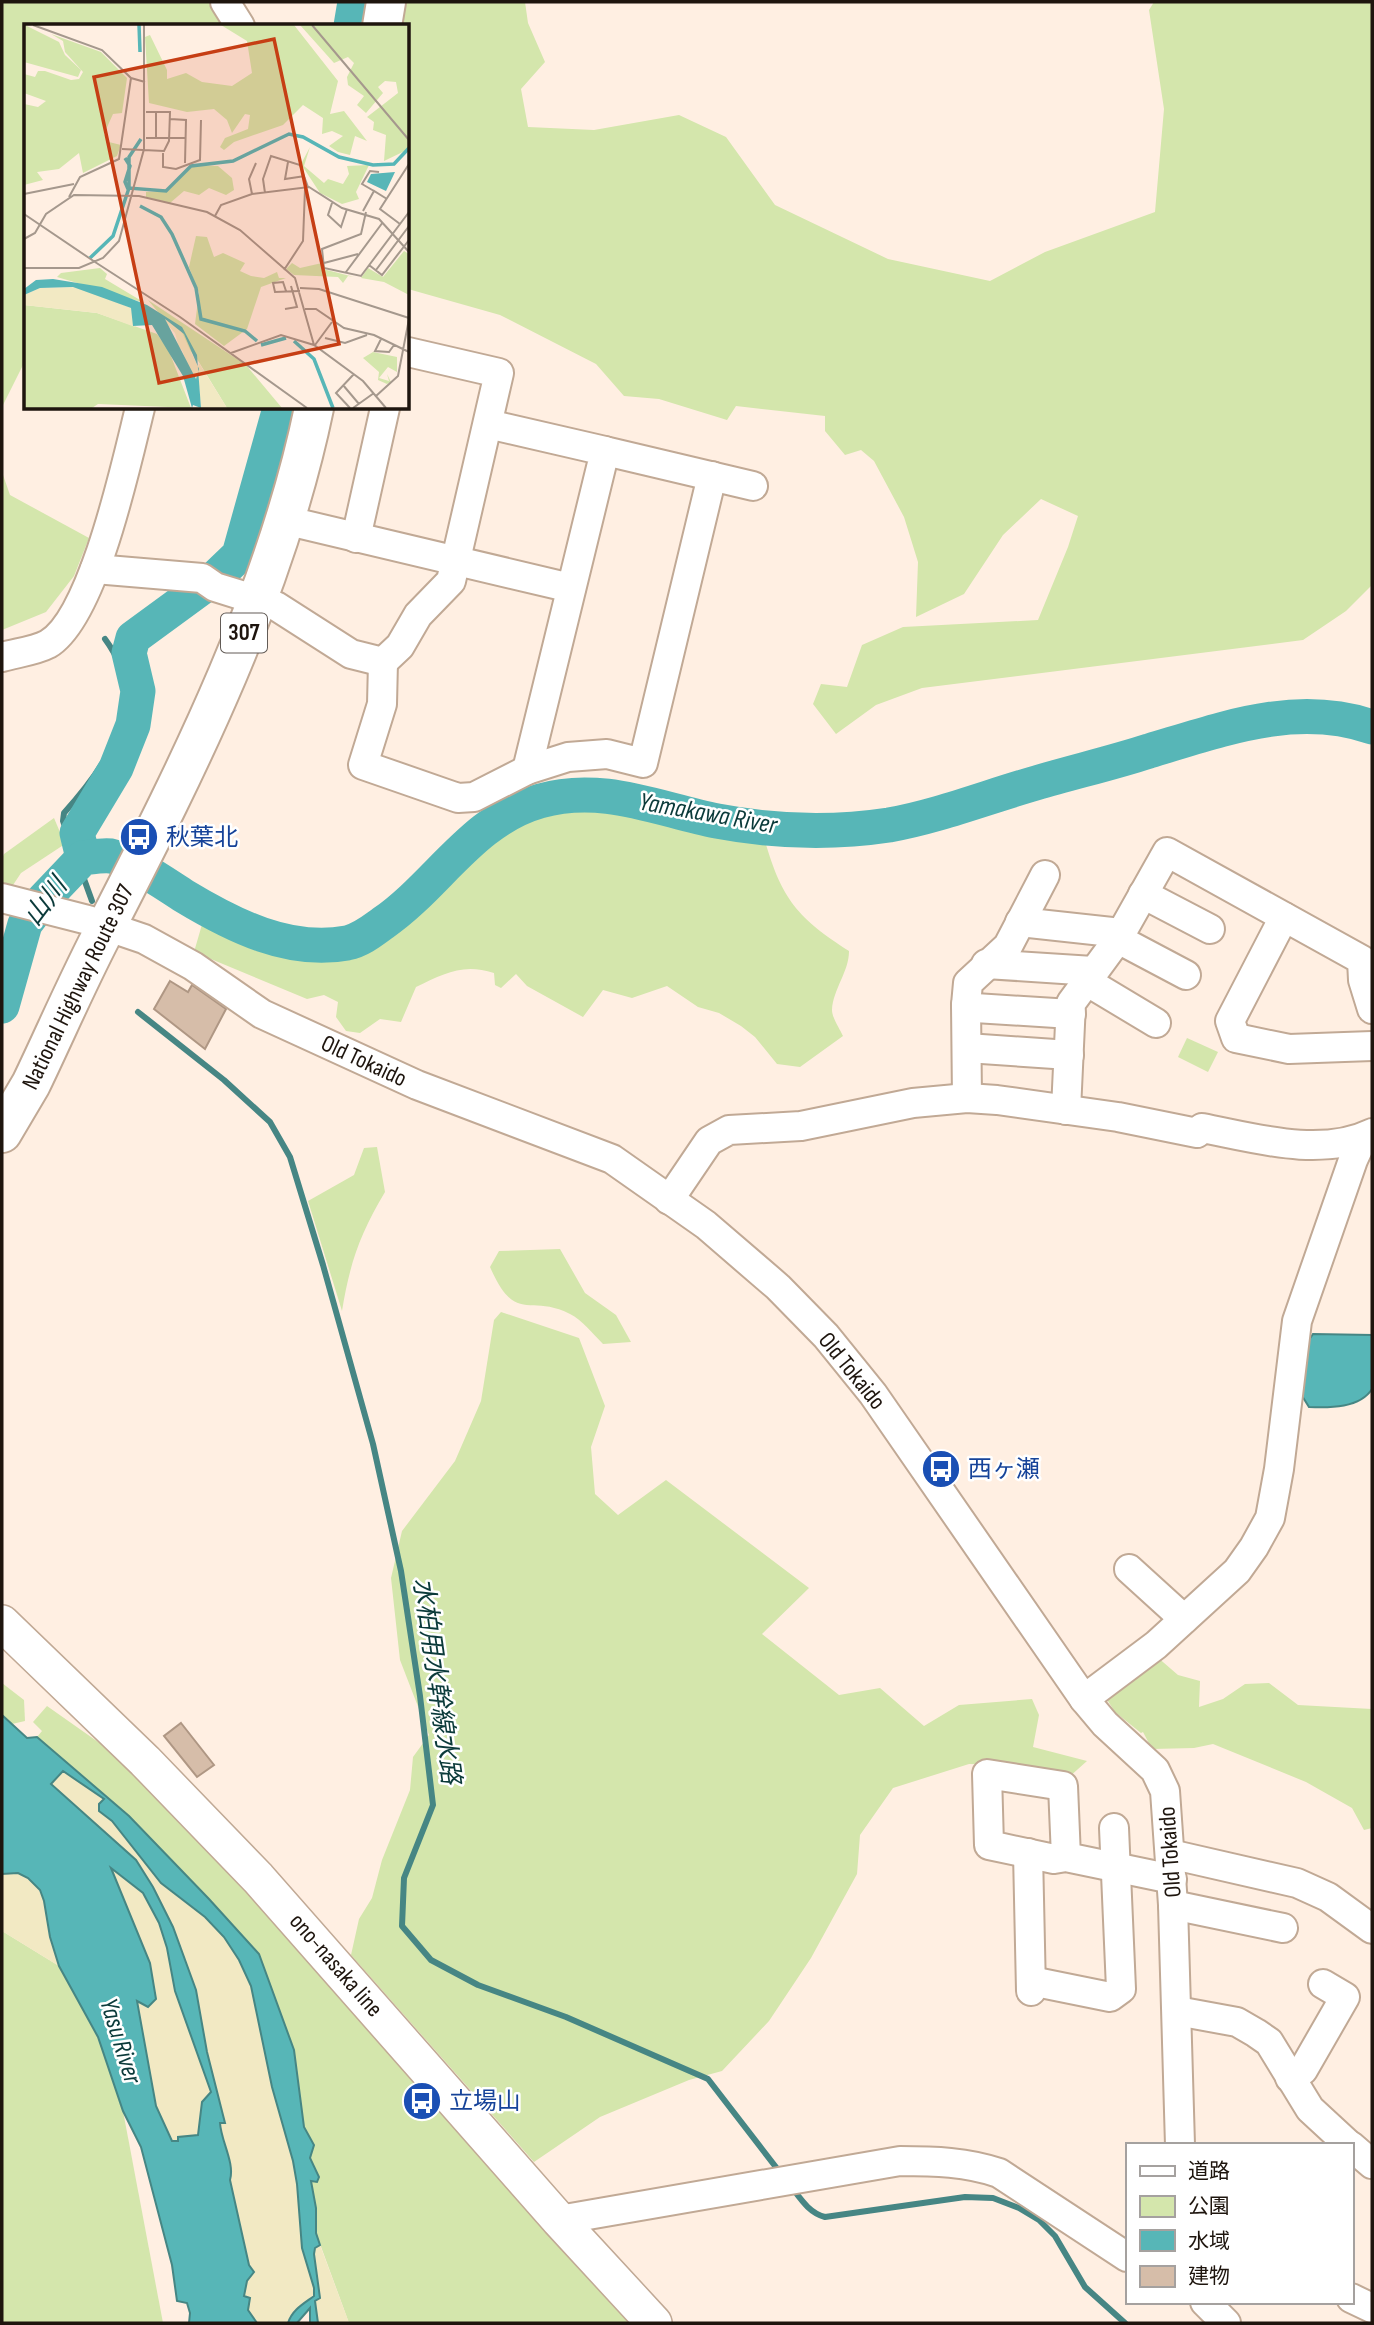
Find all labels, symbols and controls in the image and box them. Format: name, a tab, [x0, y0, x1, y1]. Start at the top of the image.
inset map	[24, 24, 410, 410]
road number: 307	[221, 614, 267, 652]
water label: Yamakawa River	[637, 787, 781, 842]
bus stop icon: 秋葉北	[118, 816, 160, 858]
place label: 秋葉北	[166, 823, 238, 852]
water label: 山川	[18, 870, 76, 932]
street label: National Highway Route 307	[16, 879, 140, 1094]
street label: Old Tokaido	[317, 1029, 411, 1093]
street label: Old Tokaido	[812, 1326, 892, 1416]
bus stop icon: 西ヶ瀬	[920, 1448, 962, 1490]
place label: 西ヶ瀬	[968, 1455, 1040, 1484]
water label: 水柏用水幹線水路	[406, 1576, 466, 1788]
street label: Old Tokaido	[1152, 1806, 1188, 1898]
street label: ono-nasaka line	[283, 1907, 389, 2023]
water label: Yasu River	[92, 1995, 148, 2089]
bus stop icon: 立場山	[401, 2080, 443, 2122]
place label: 立場山	[449, 2087, 521, 2116]
legend	[1126, 2143, 1353, 2304]
text: 道路	[1188, 2159, 1230, 2184]
text: 公園	[1188, 2194, 1230, 2219]
text: 水域	[1188, 2229, 1230, 2254]
text: 建物	[1188, 2264, 1230, 2289]

